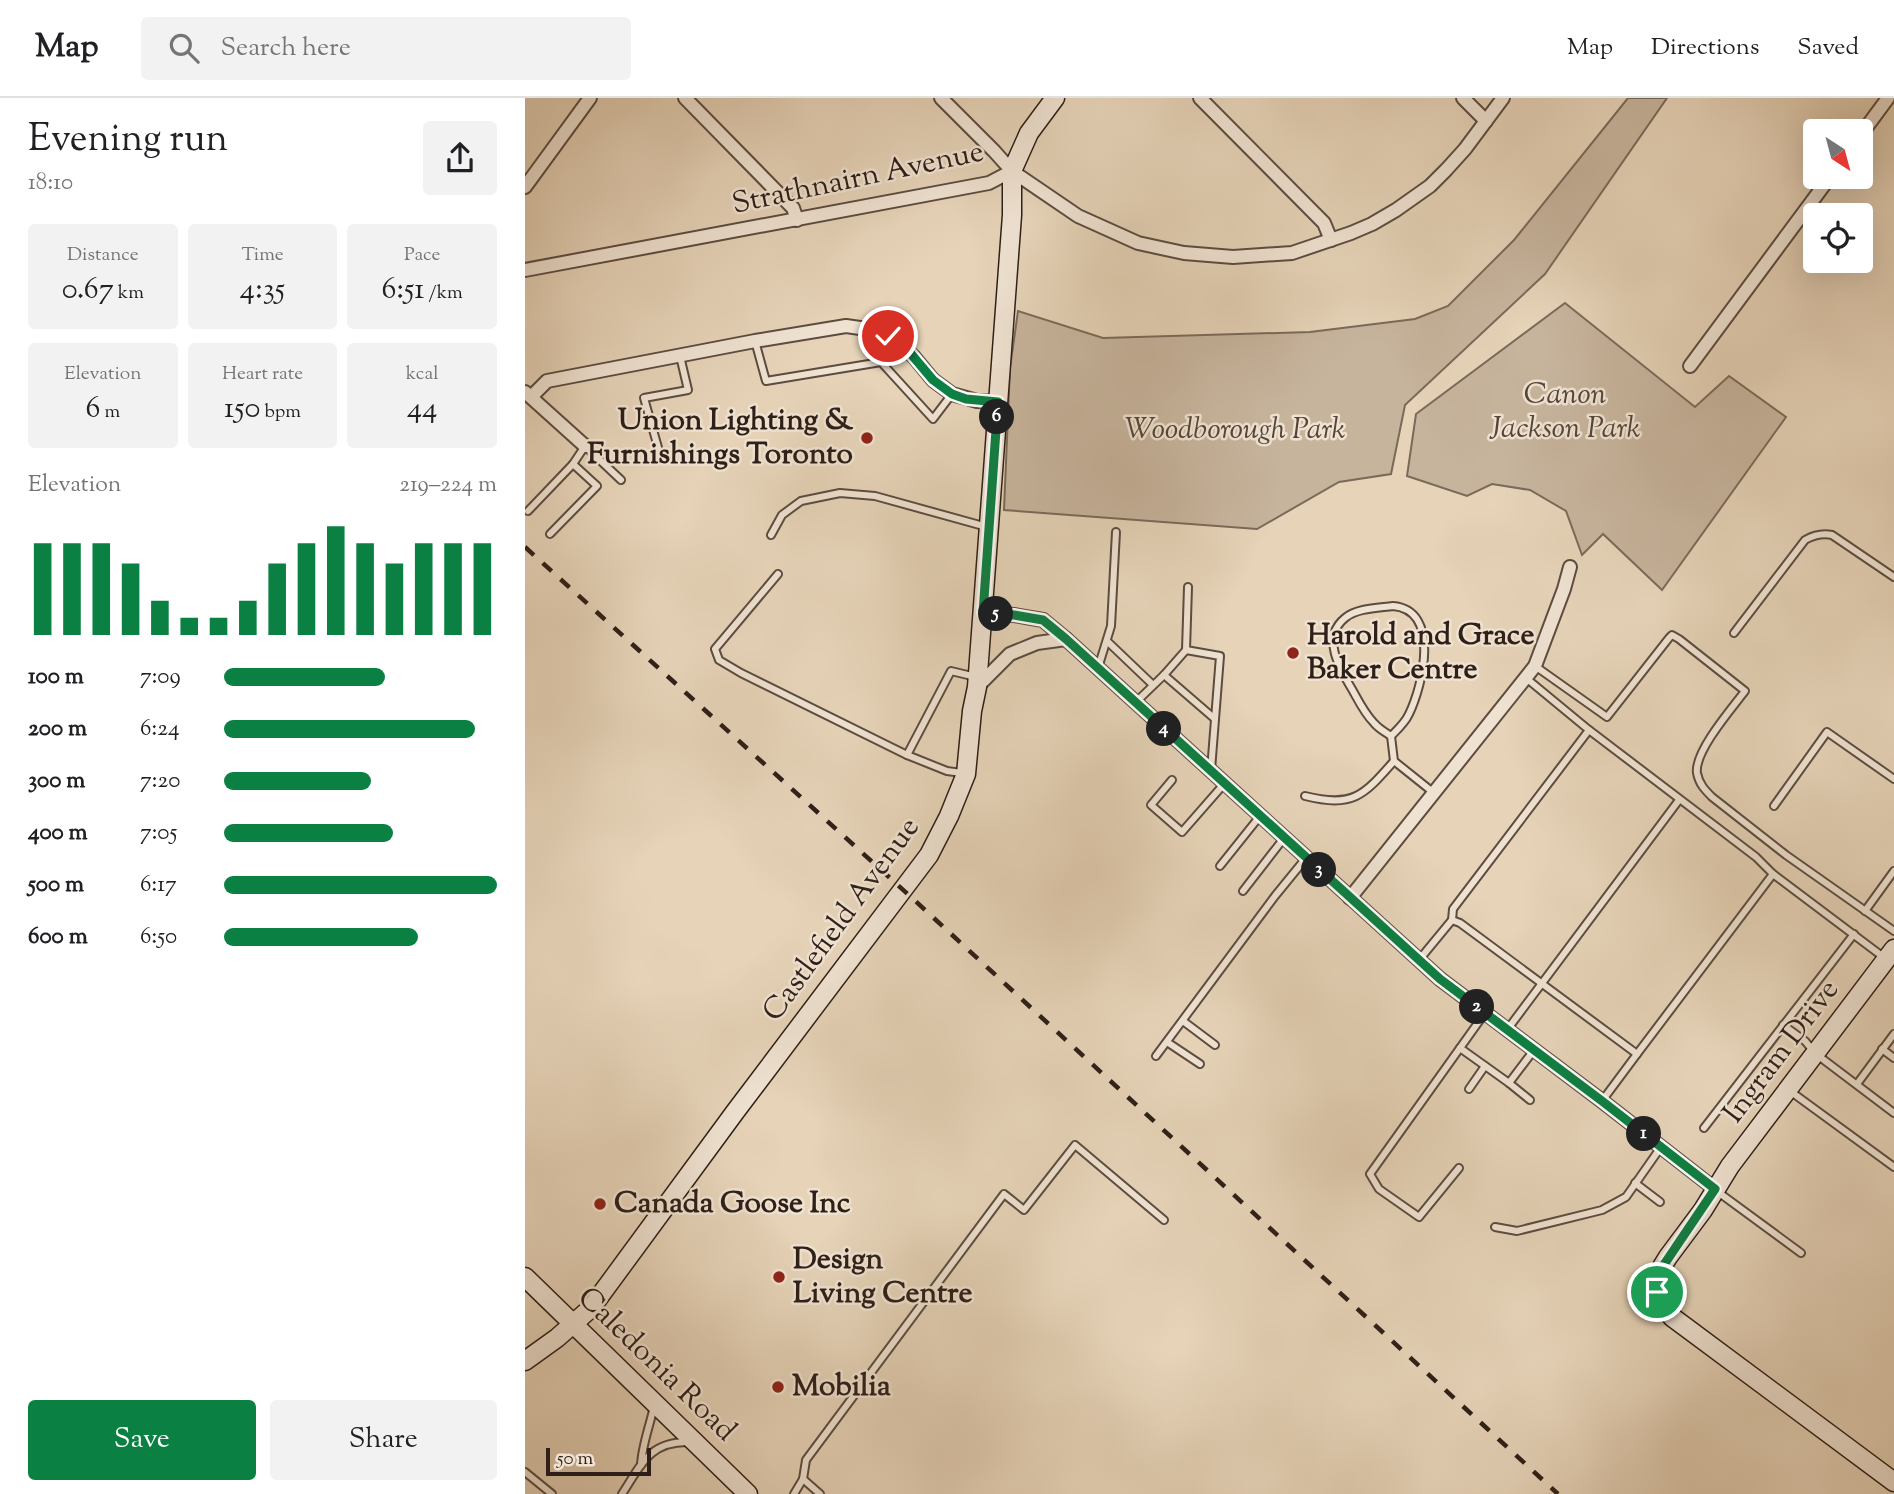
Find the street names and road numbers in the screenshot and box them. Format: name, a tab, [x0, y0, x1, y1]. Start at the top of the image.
street label: Strathnairn Avenue	[728, 131, 988, 227]
street label: Castlefield Avenue	[753, 809, 931, 1031]
street label: Ingram Drive	[1714, 971, 1850, 1133]
street label: Caledonia Road	[567, 1278, 745, 1452]

